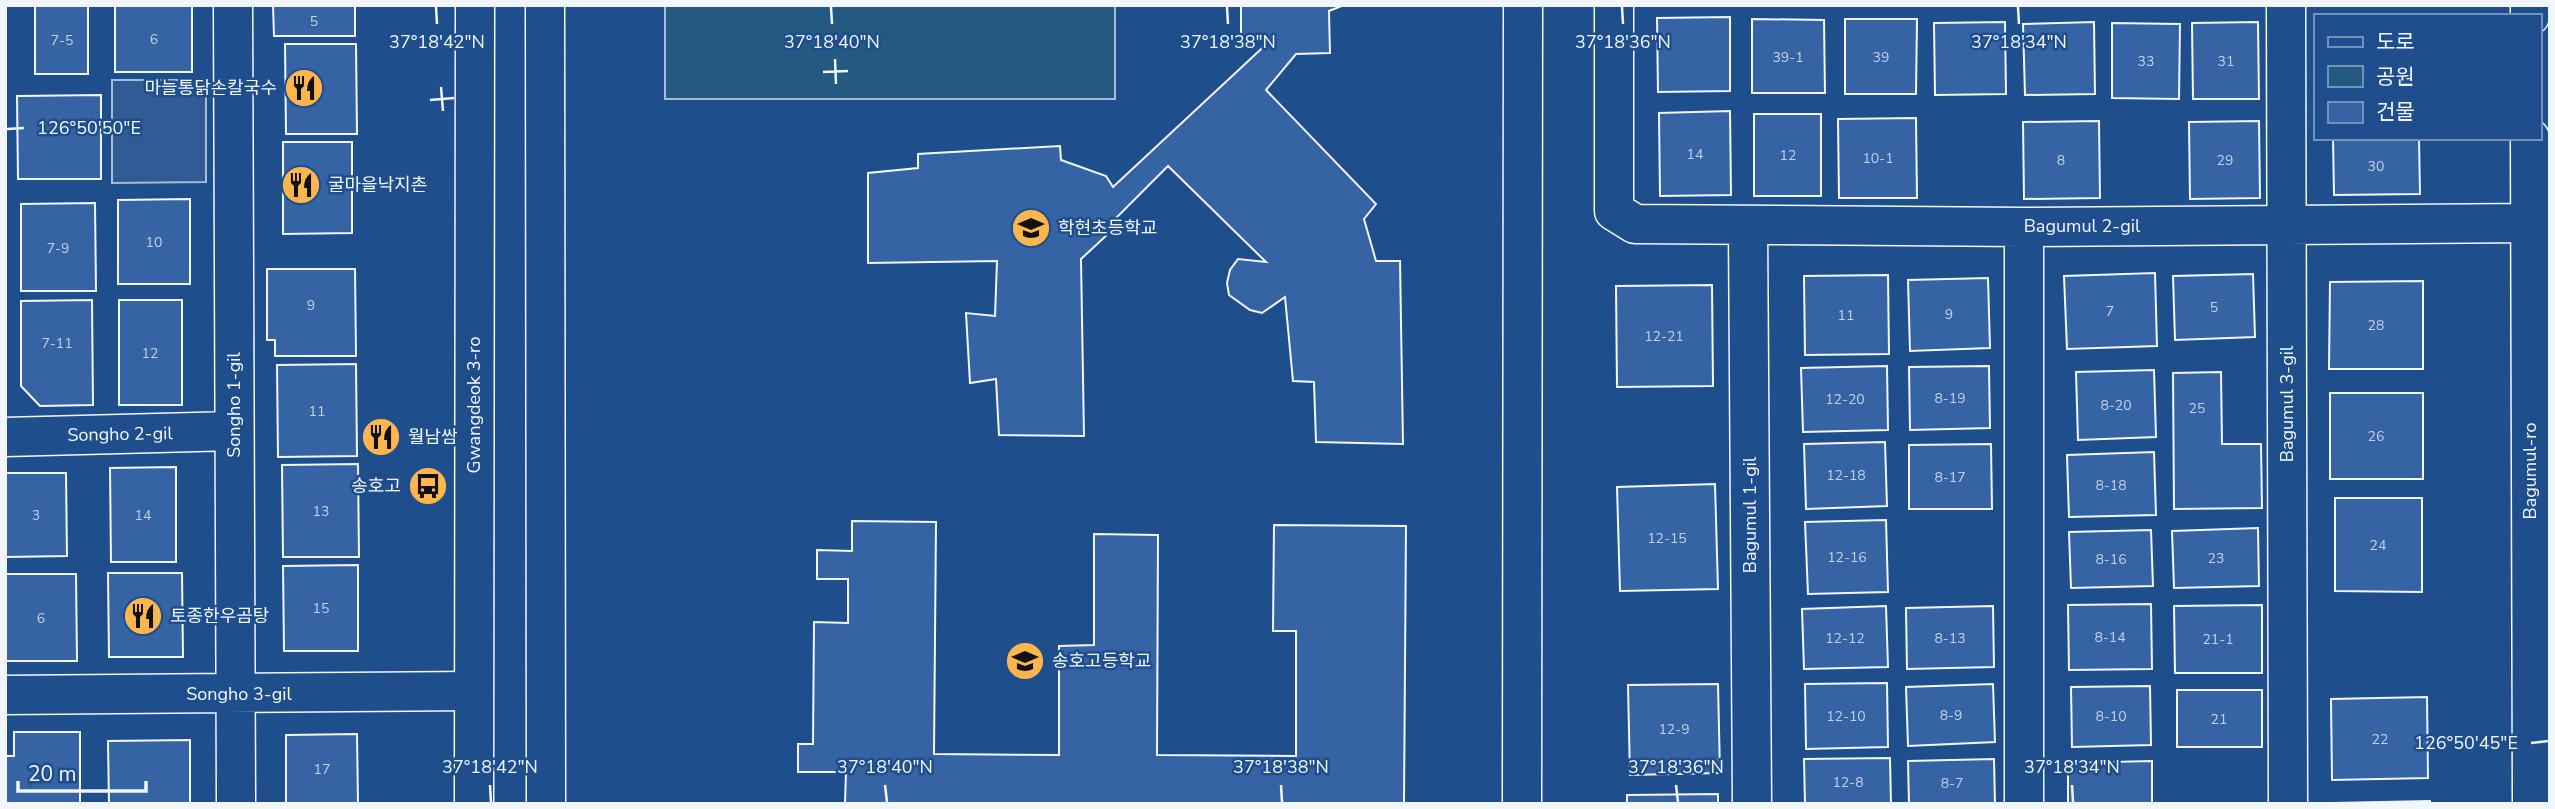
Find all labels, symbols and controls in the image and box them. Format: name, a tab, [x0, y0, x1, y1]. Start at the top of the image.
house number: 5	[310, 12, 318, 31]
legend	[2314, 14, 2541, 140]
text: 도로	[2376, 28, 2415, 56]
house number: 6	[150, 30, 158, 49]
text: 37°18'42"N	[389, 30, 485, 54]
text: 37°18'40"N	[784, 30, 880, 54]
text: 37°18'38"N	[1180, 30, 1276, 54]
text: 37°18'36"N	[1575, 30, 1671, 54]
text: 37°18'34"N	[1971, 30, 2067, 54]
house number: 7-5	[51, 31, 73, 50]
house number: 39-1	[1772, 48, 1804, 67]
house number: 39	[1873, 48, 1889, 67]
house number: 33	[2138, 52, 2154, 71]
house number: 31	[2218, 52, 2234, 71]
text: 공원	[2376, 63, 2415, 91]
restaurant icon: 마늘통닭손칼국수	[283, 67, 325, 109]
place label: 마늘통닭손칼국수	[145, 76, 277, 100]
text: 건물	[2376, 98, 2415, 126]
text: 126°50'50"E	[37, 116, 141, 140]
house number: 14	[1687, 145, 1703, 164]
house number: 12	[1780, 146, 1796, 165]
house number: 10-1	[1862, 149, 1894, 168]
house number: 8	[2057, 151, 2065, 170]
house number: 29	[2217, 151, 2233, 170]
house number: 30	[2368, 157, 2384, 176]
restaurant icon: 굴마을낙지촌	[280, 164, 322, 206]
place label: 굴마을낙지촌	[328, 173, 427, 197]
school or university icon: 학현초등학교	[1010, 207, 1052, 249]
street label: Bagumul 2-gil	[2024, 214, 2141, 238]
place label: 학현초등학교	[1058, 216, 1157, 240]
house number: 10	[146, 233, 162, 252]
house number: 7-9	[47, 239, 69, 258]
house number: 9	[307, 296, 315, 315]
house number: 5	[2210, 298, 2218, 317]
house number: 7	[2106, 302, 2114, 321]
house number: 9	[1945, 305, 1953, 324]
house number: 11	[1838, 306, 1854, 325]
house number: 28	[2368, 316, 2384, 335]
house number: 12-21	[1644, 327, 1684, 346]
house number: 7-11	[41, 334, 73, 353]
street label: Gwangdeok 3-ro	[462, 337, 486, 473]
house number: 12	[142, 344, 158, 363]
street label: Bagumul 3-gil	[2275, 345, 2299, 462]
street label: Songho 1-gil	[222, 352, 246, 458]
house number: 8-19	[1934, 389, 1966, 408]
house number: 12-20	[1825, 390, 1865, 409]
house number: 8-20	[2100, 396, 2132, 415]
house number: 25	[2189, 399, 2205, 418]
house number: 11	[309, 402, 325, 421]
restaurant icon: 월남쌈	[360, 416, 402, 458]
street label: Songho 2-gil	[67, 421, 174, 447]
street label: Bagumul-ro	[2518, 422, 2542, 520]
place label: 월남쌈	[408, 425, 458, 449]
house number: 26	[2368, 427, 2384, 446]
street label: Bagumul 1-gil	[1738, 456, 1762, 573]
bus stop icon: 송호고	[407, 465, 449, 507]
house number: 12-18	[1826, 466, 1866, 485]
house number: 8-17	[1934, 468, 1966, 487]
place label: 송호고	[351, 474, 401, 498]
house number: 8-18	[2095, 476, 2127, 495]
house number: 13	[313, 502, 329, 521]
house number: 3	[32, 506, 40, 525]
house number: 14	[135, 506, 151, 525]
house number: 12-15	[1647, 529, 1687, 548]
house number: 24	[2370, 536, 2386, 555]
house number: 12-16	[1827, 548, 1867, 567]
house number: 23	[2208, 549, 2224, 568]
house number: 8-16	[2095, 550, 2127, 569]
restaurant icon: 토종한우곰탕	[122, 595, 164, 637]
house number: 15	[313, 599, 329, 618]
place label: 토종한우곰탕	[170, 604, 269, 628]
house number: 6	[37, 609, 45, 628]
house number: 8-14	[2094, 628, 2126, 647]
house number: 12-12	[1825, 629, 1865, 648]
house number: 8-13	[1934, 629, 1966, 648]
house number: 21-1	[2202, 630, 2234, 649]
school or university icon: 송호고등학교	[1004, 640, 1046, 682]
place label: 송호고등학교	[1052, 649, 1151, 673]
street label: Songho 3-gil	[186, 682, 292, 706]
house number: 8-9	[1940, 706, 1962, 725]
house number: 12-10	[1826, 707, 1866, 726]
house number: 8-10	[2095, 707, 2127, 726]
house number: 21	[2211, 710, 2227, 729]
house number: 12-9	[1658, 720, 1690, 739]
house number: 22	[2372, 730, 2388, 749]
text: 126°50'45"E	[2414, 731, 2518, 755]
scale bar	[18, 750, 145, 794]
text: 37°18'42"N	[442, 755, 538, 779]
text: 37°18'40"N	[837, 755, 933, 779]
text: 37°18'38"N	[1233, 755, 1329, 779]
text: 37°18'36"N	[1628, 755, 1724, 779]
text: 37°18'34"N	[2024, 755, 2120, 779]
text: 20 m	[28, 760, 77, 788]
house number: 17	[314, 760, 330, 779]
house number: 12-8	[1832, 773, 1864, 792]
house number: 8-7	[1941, 774, 1963, 793]

